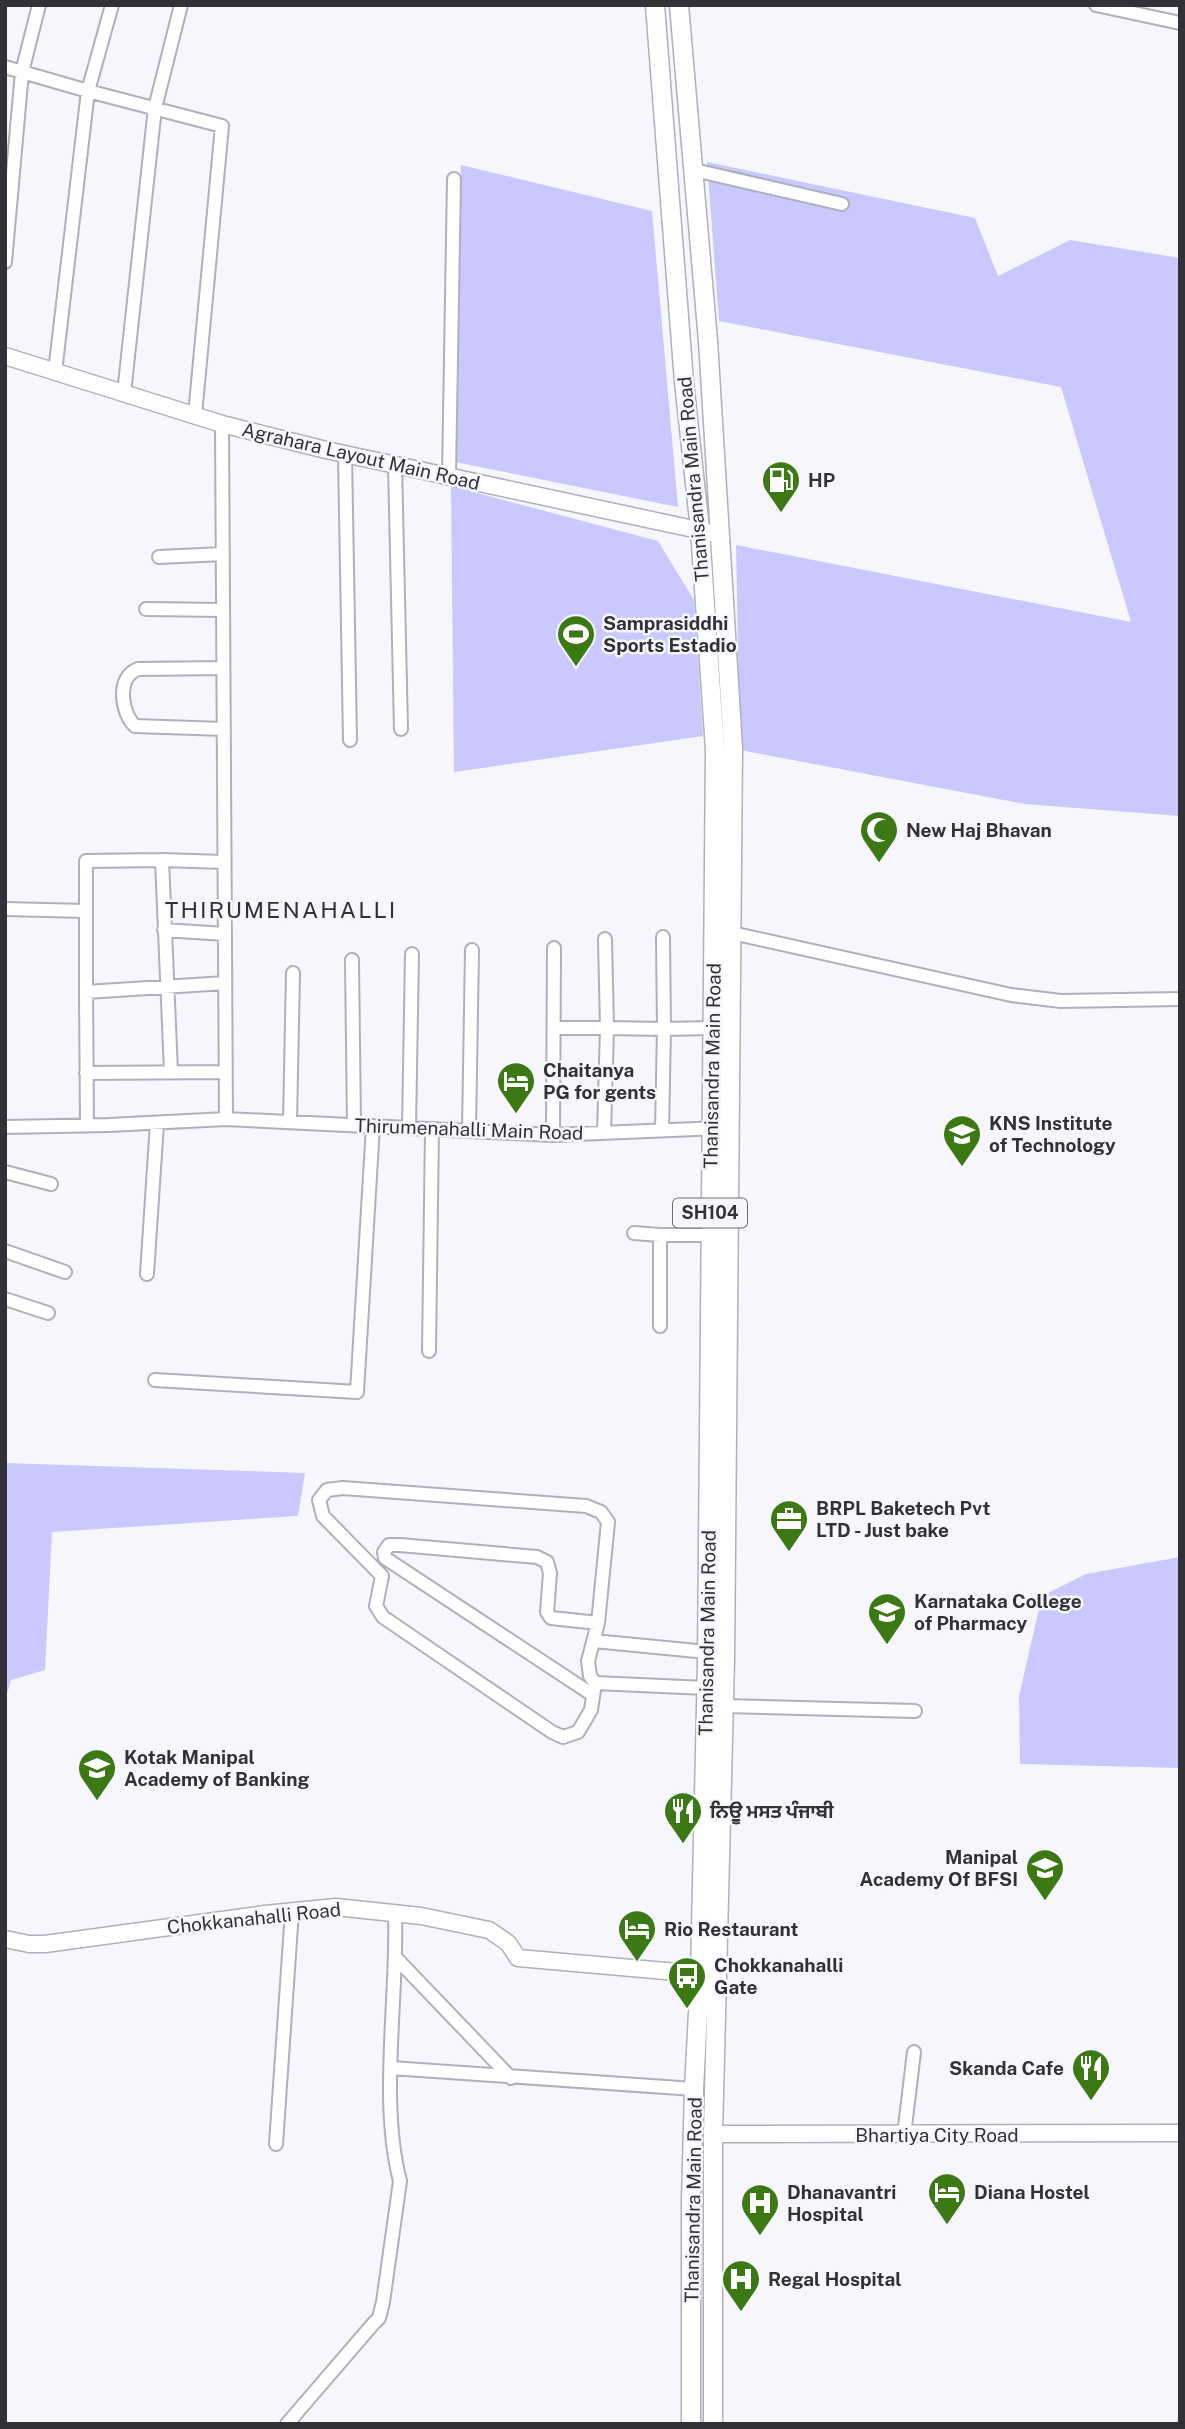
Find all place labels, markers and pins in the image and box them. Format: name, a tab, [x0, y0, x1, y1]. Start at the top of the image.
fuel station icon: HP	[760, 459, 802, 514]
place label: HP	[808, 469, 835, 491]
place label: Samprasiddhi Sports Estadio	[603, 612, 737, 656]
sports icon: Samprasiddhi Sports Estadio	[555, 613, 597, 668]
mosque icon: New Haj Bhavan	[858, 809, 900, 864]
place label: New Haj Bhavan	[906, 819, 1052, 841]
place label: Chaitanya PG for gents	[543, 1059, 656, 1103]
hotel icon: Chaitanya PG for gents	[495, 1060, 537, 1115]
place label: KNS Institute of Technology	[989, 1112, 1116, 1156]
school or university icon: KNS Institute of Technology	[941, 1113, 983, 1168]
place label: BRPL Baketech Pvt LTD - Just bake	[816, 1497, 991, 1541]
office icon: BRPL Baketech Pvt LTD - Just bake	[768, 1498, 810, 1553]
place label: Karnataka College of Pharmacy	[914, 1590, 1082, 1634]
school or university icon: Karnataka College of Pharmacy	[866, 1591, 908, 1646]
place label: Kotak Manipal Academy of Banking	[124, 1746, 309, 1790]
school or university icon: Kotak Manipal Academy of Banking	[76, 1747, 118, 1802]
restaurant icon: ਨਿਉੁੂ ਮਸਤ ਪੰਜਾਬੀ	[662, 1790, 704, 1845]
place label: ਨਿਉੁੂ ਮਸਤ ਪੰਜਾਬੀ	[709, 1800, 834, 1825]
place label: Manipal Academy Of BFSI	[859, 1846, 1018, 1890]
school or university icon: Manipal Academy Of BFSI	[1024, 1847, 1066, 1902]
hotel icon: Rio Restaurant	[616, 1908, 658, 1963]
place label: Rio Restaurant	[664, 1918, 798, 1940]
place label: Chokkanahalli Gate	[714, 1954, 843, 1998]
bus stop icon: Chokkanahalli Gate	[666, 1955, 708, 2010]
restaurant icon: Skanda Cafe	[1070, 2047, 1112, 2102]
place label: Skanda Cafe	[949, 2057, 1064, 2079]
hotel icon: Diana Hostel	[926, 2171, 968, 2226]
place label: Dhanavantri Hospital	[787, 2181, 896, 2225]
place label: Diana Hostel	[974, 2181, 1090, 2203]
hospital icon: Dhanavantri Hospital	[739, 2182, 781, 2237]
hospital icon: Regal Hospital	[720, 2258, 762, 2313]
place label: Regal Hospital	[768, 2268, 901, 2290]

